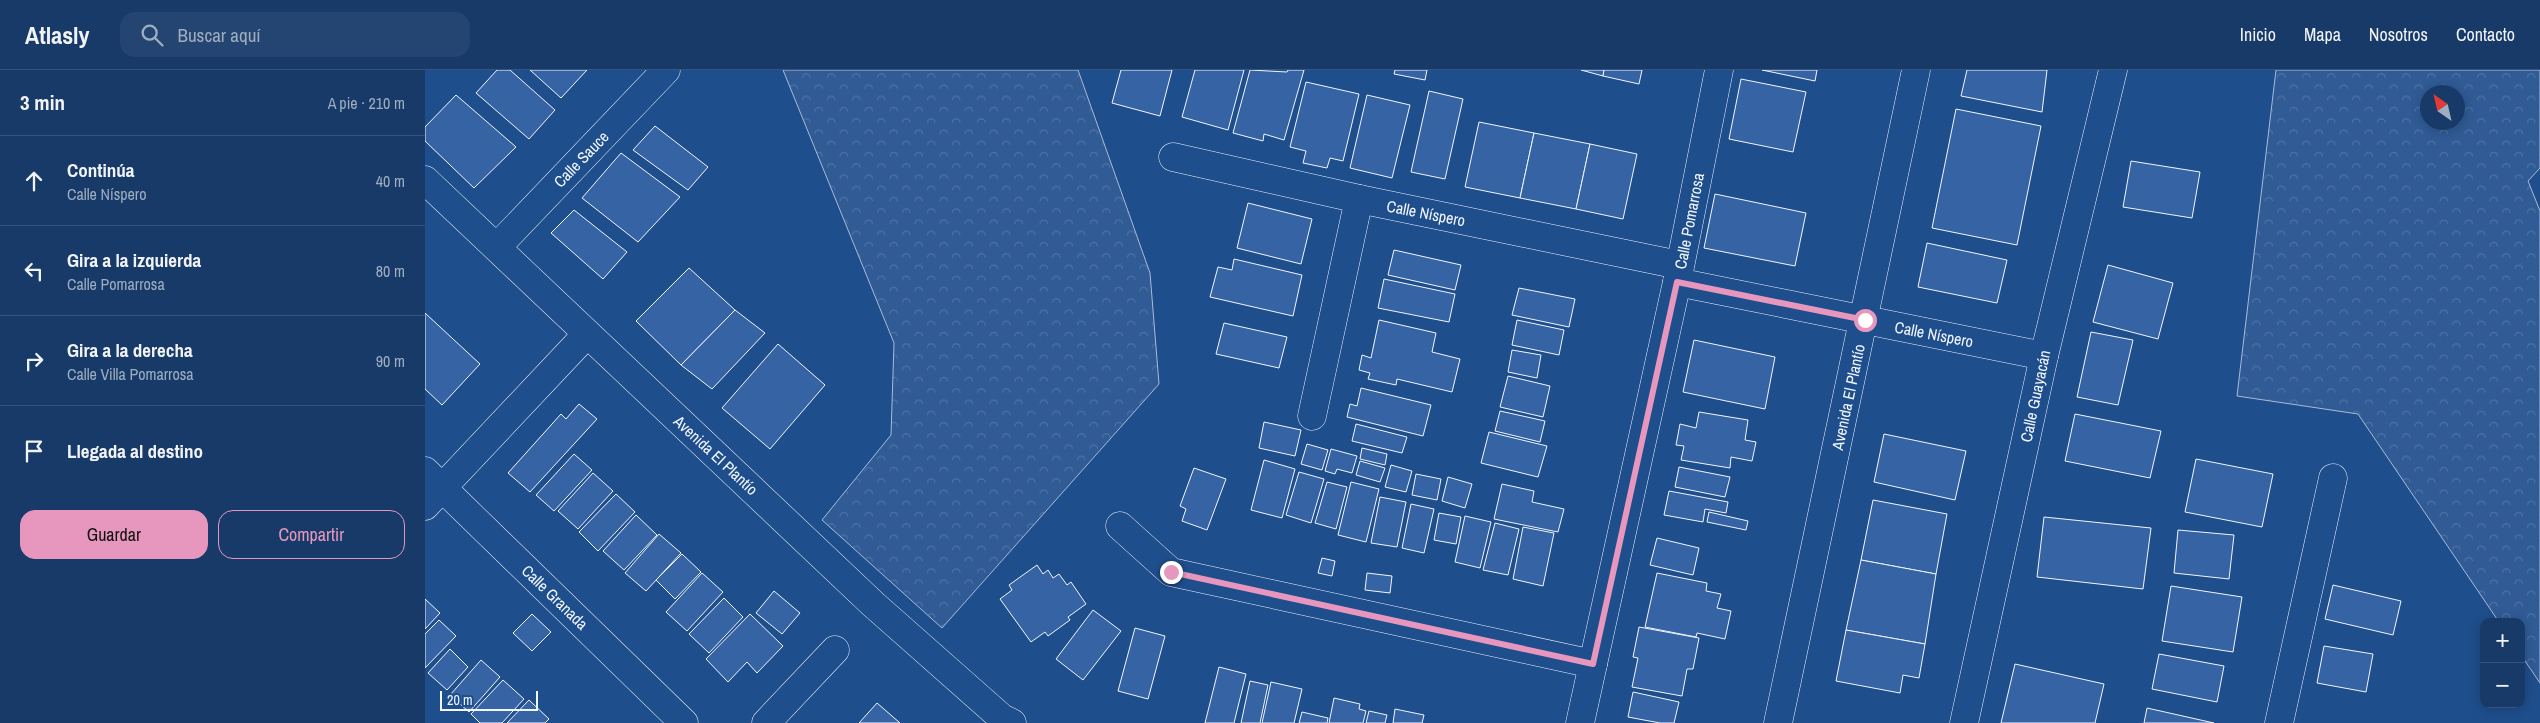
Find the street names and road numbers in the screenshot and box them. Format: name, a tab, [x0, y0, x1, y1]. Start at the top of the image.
street label: Calle Sauce	[549, 126, 613, 192]
street label: Calle Pomarrosa	[1669, 170, 1709, 271]
street label: Calle Níspero	[1385, 195, 1467, 231]
street label: Calle Níspero	[1893, 316, 1975, 352]
street label: Avenida El Plantío	[1826, 342, 1870, 453]
street label: Calle Guayacán	[2015, 348, 2055, 444]
street label: Avenida El Plantío	[668, 410, 763, 500]
street label: Calle Granada	[517, 560, 594, 635]

